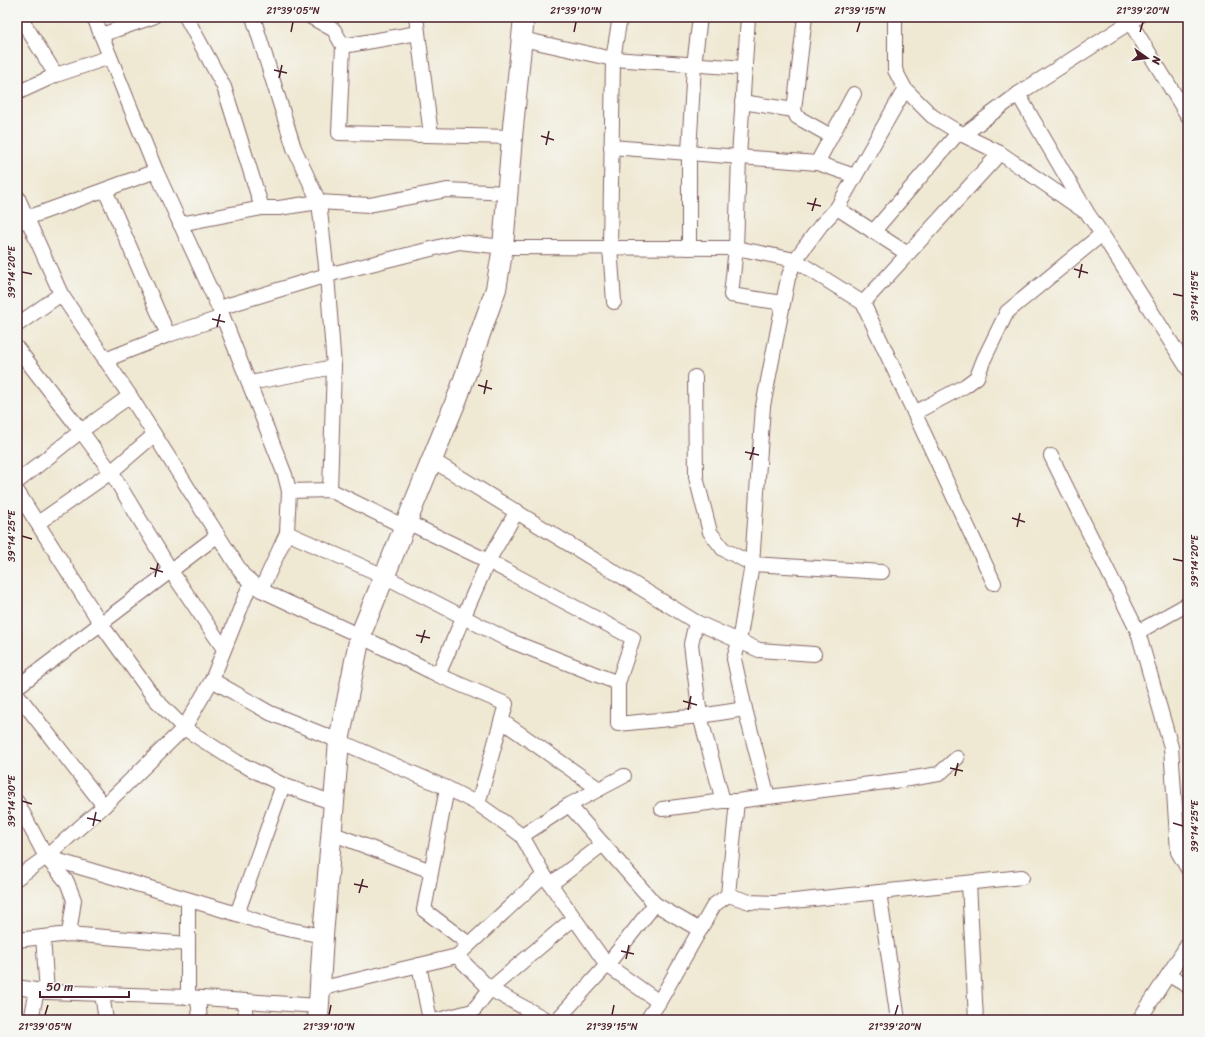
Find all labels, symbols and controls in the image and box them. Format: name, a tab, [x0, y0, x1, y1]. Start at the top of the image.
text: 21°39'05"N	[266, 2, 320, 20]
text: 21°39'10"N	[550, 2, 602, 20]
text: 21°39'15"N	[834, 2, 886, 20]
text: 21°39'20"N	[1117, 2, 1169, 20]
north arrow	[1127, 38, 1167, 78]
text: N	[1146, 53, 1167, 67]
text: 39°14'20"E	[3, 245, 21, 298]
text: 39°14'15"E	[1186, 269, 1204, 321]
text: 39°14'25"E	[3, 509, 21, 562]
text: 39°14'20"E	[1186, 534, 1204, 587]
text: 39°14'30"E	[3, 774, 21, 827]
text: 39°14'25"E	[1186, 799, 1204, 852]
scale bar	[40, 973, 129, 999]
text: 50 m	[46, 976, 73, 998]
text: 21°39'05"N	[18, 1018, 72, 1036]
text: 21°39'10"N	[303, 1018, 355, 1036]
text: 21°39'15"N	[586, 1018, 638, 1036]
text: 21°39'20"N	[869, 1018, 921, 1036]

